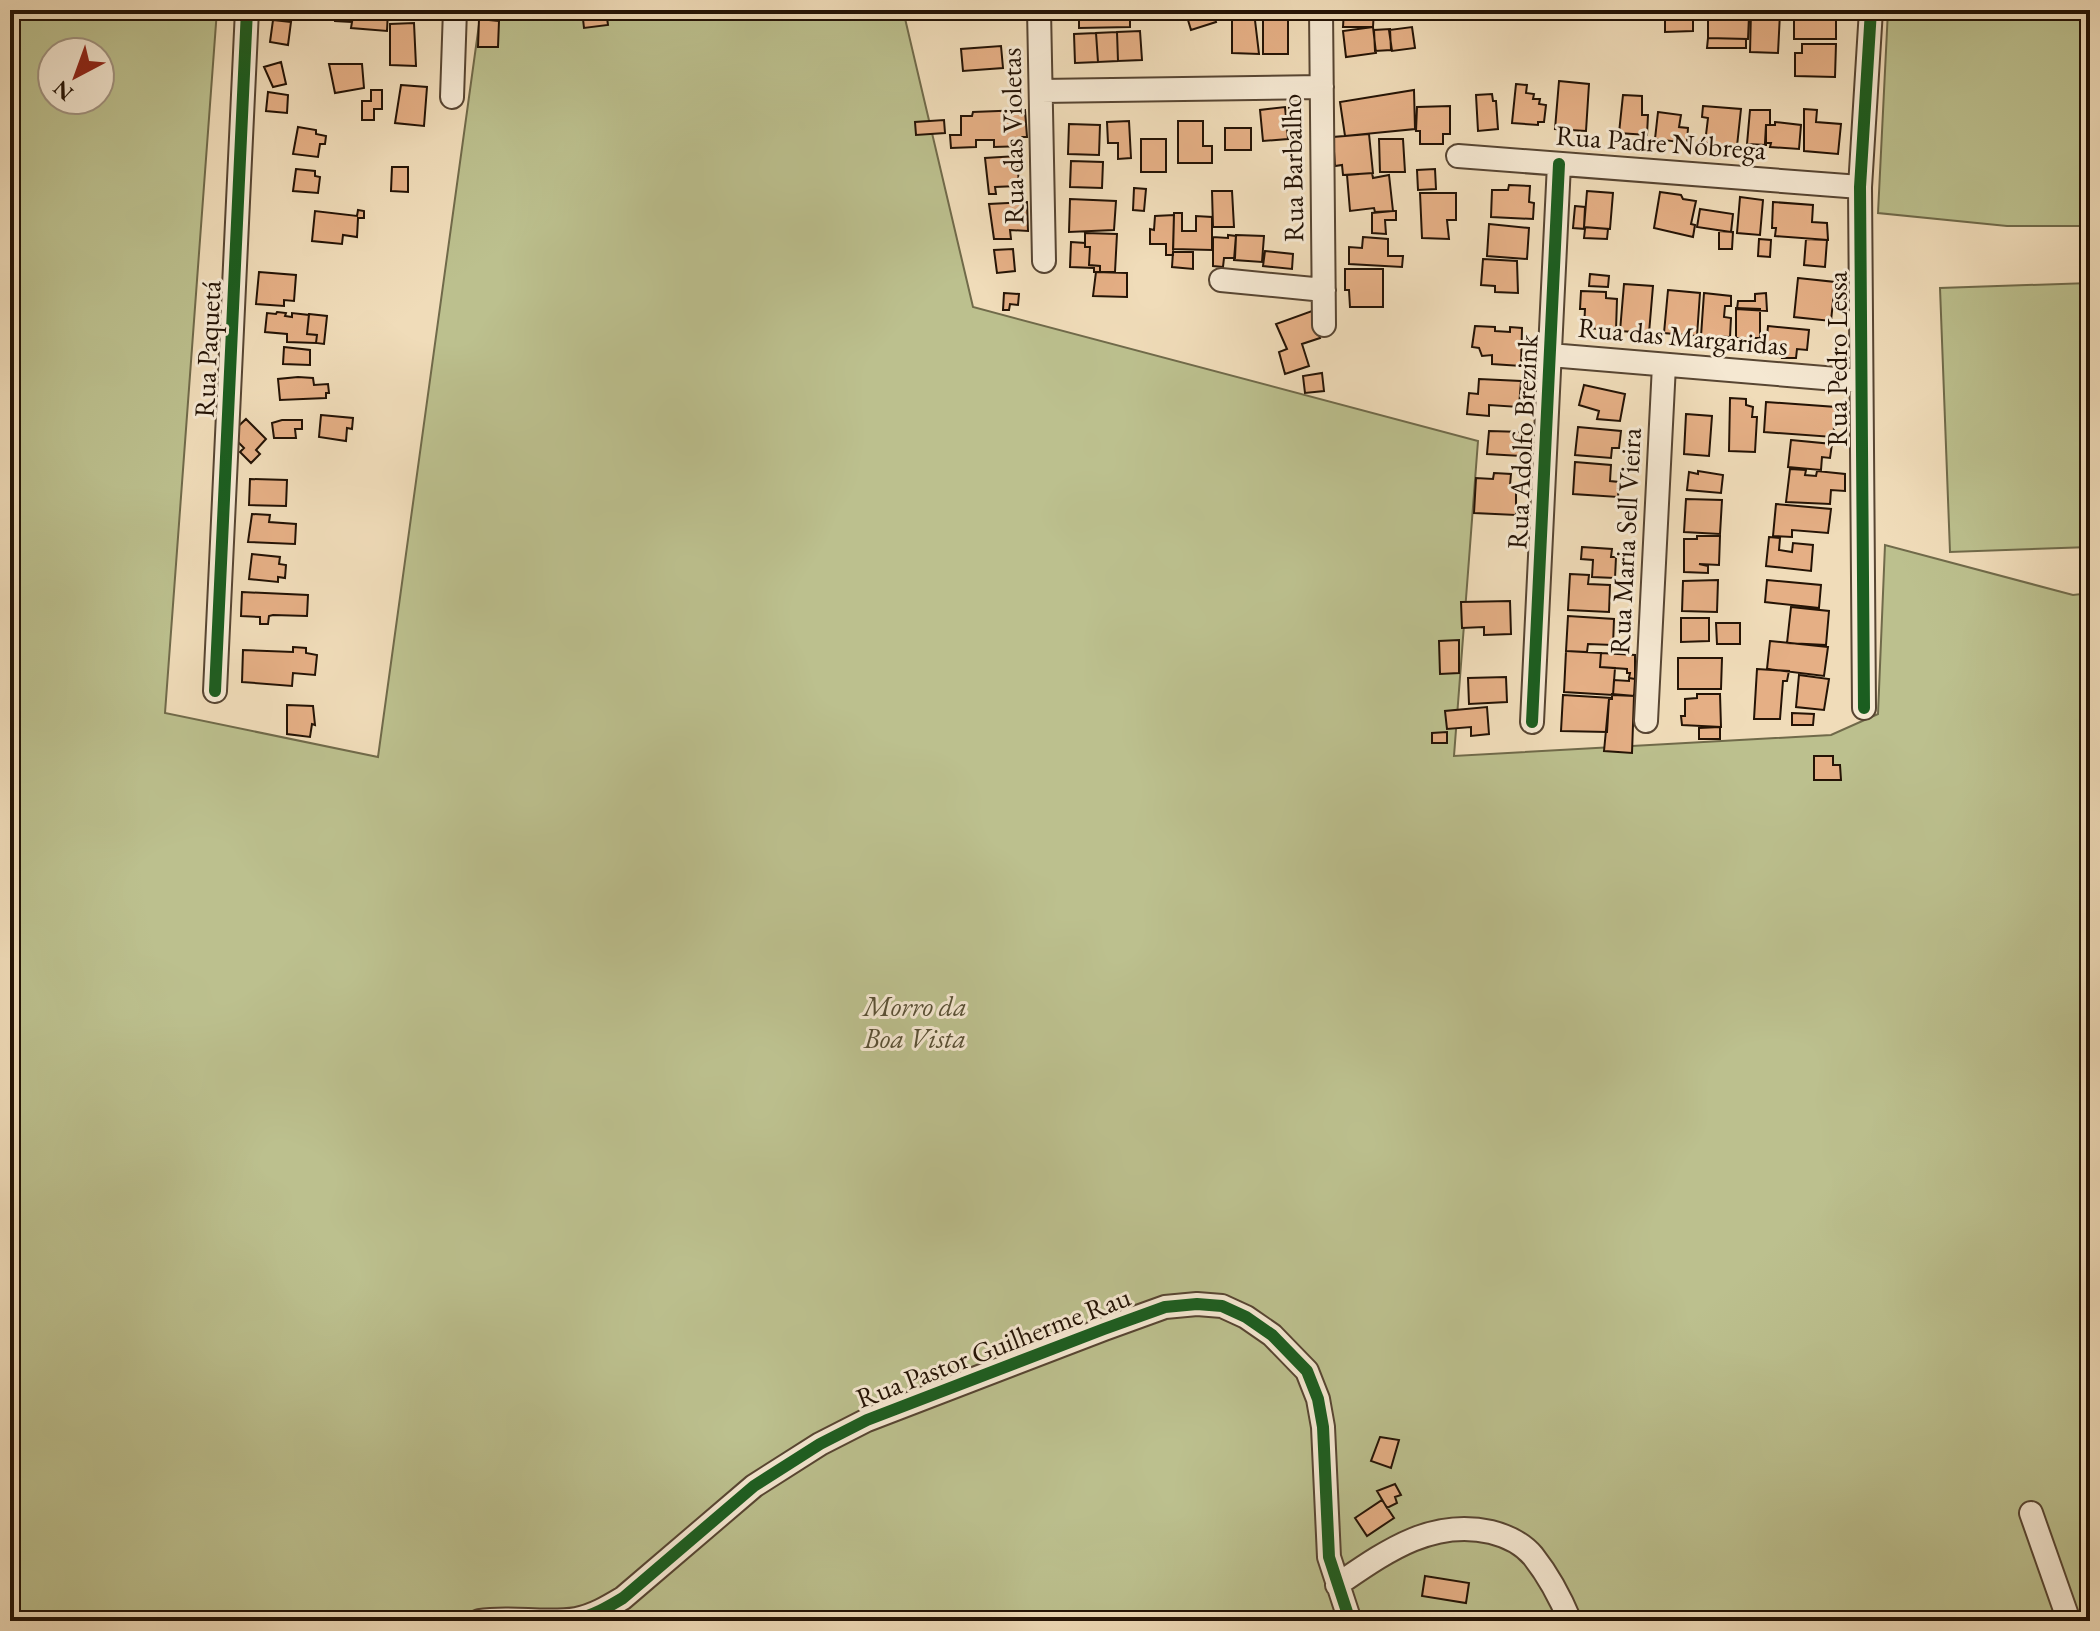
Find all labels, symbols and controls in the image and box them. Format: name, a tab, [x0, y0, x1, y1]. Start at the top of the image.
north arrow	[36, 36, 116, 116]
street label: Rua das Violetas	[992, 47, 1032, 225]
text: N	[47, 74, 79, 108]
street label: Rua Barbalho	[1273, 93, 1311, 243]
street label: Rua Padre Nóbrega	[1555, 117, 1768, 167]
street label: Rua Pedro Lessa	[1819, 270, 1855, 447]
street label: Rua Paquetá	[185, 279, 229, 418]
street label: Rua das Margaridas	[1577, 309, 1789, 363]
street label: Rua Adolfo Brezink	[1498, 333, 1546, 550]
street label: Rua Maria Sell Vieira	[1601, 426, 1649, 655]
park label: Morro da Boa Vista	[861, 988, 967, 1056]
street label: Rua Pastor Guilherme Rau	[851, 1278, 1136, 1416]

